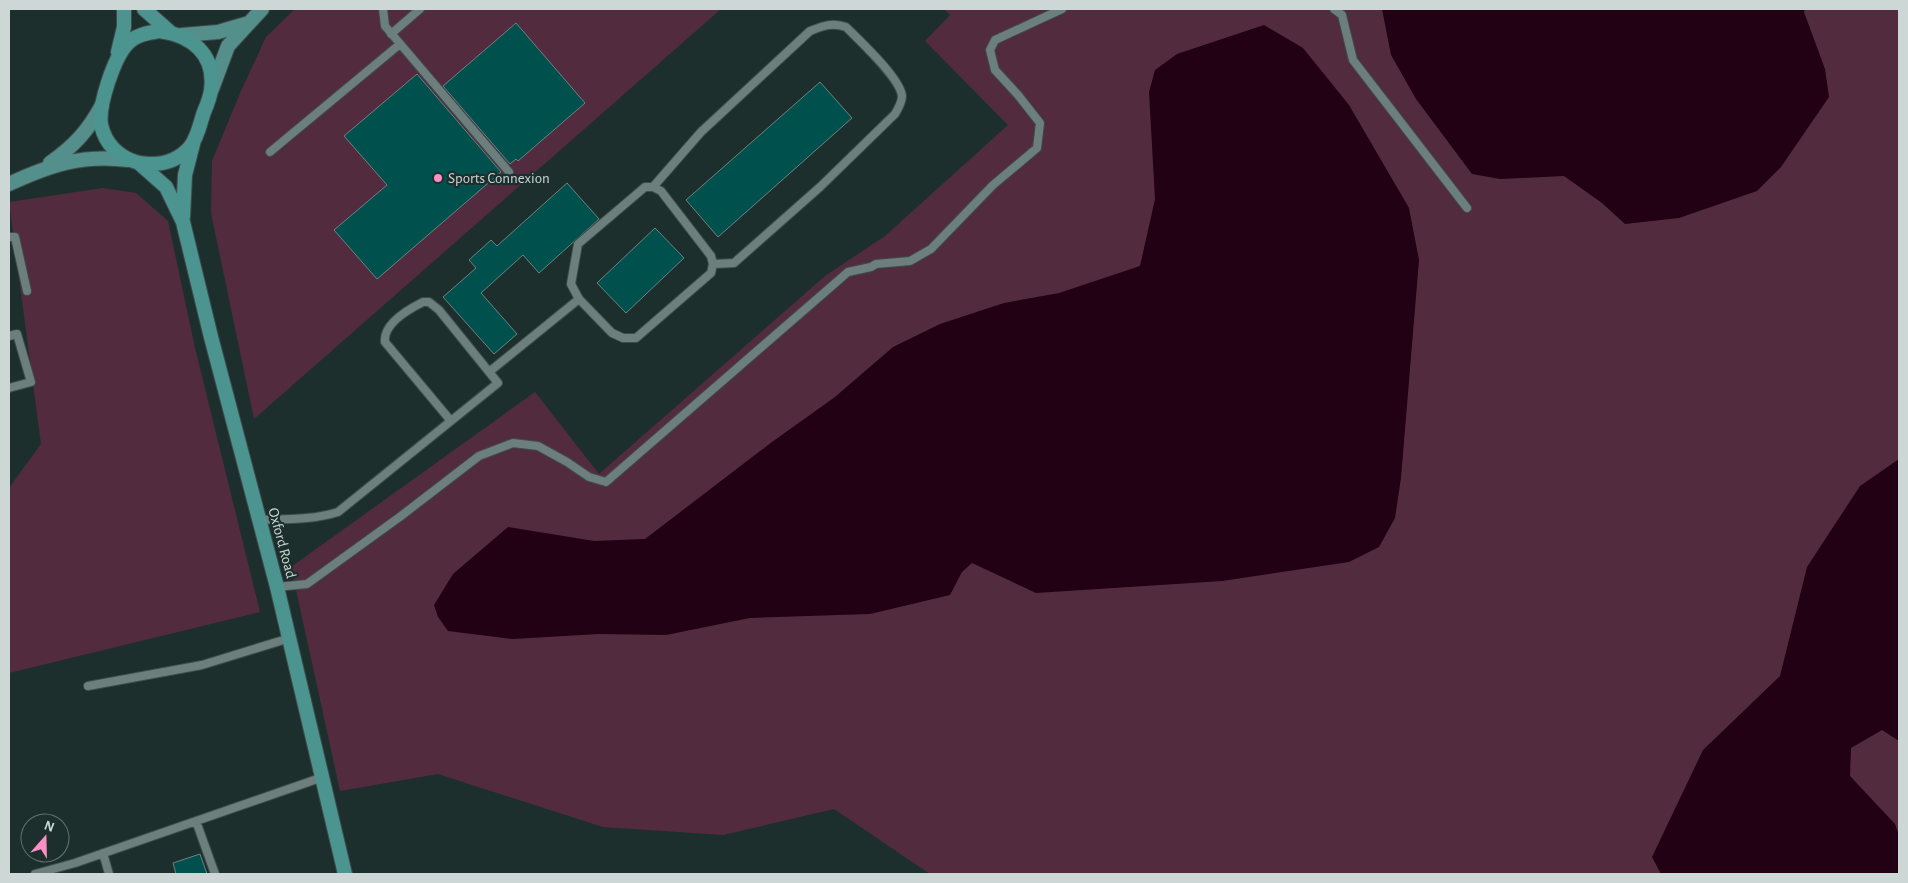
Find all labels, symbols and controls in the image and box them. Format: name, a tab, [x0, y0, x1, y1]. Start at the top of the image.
place label: Sports Connexion	[448, 171, 550, 186]
marker: Sports Connexion	[432, 172, 444, 184]
street label: Oxford Road	[265, 506, 299, 580]
north arrow	[20, 813, 70, 863]
text: N	[42, 818, 56, 835]

